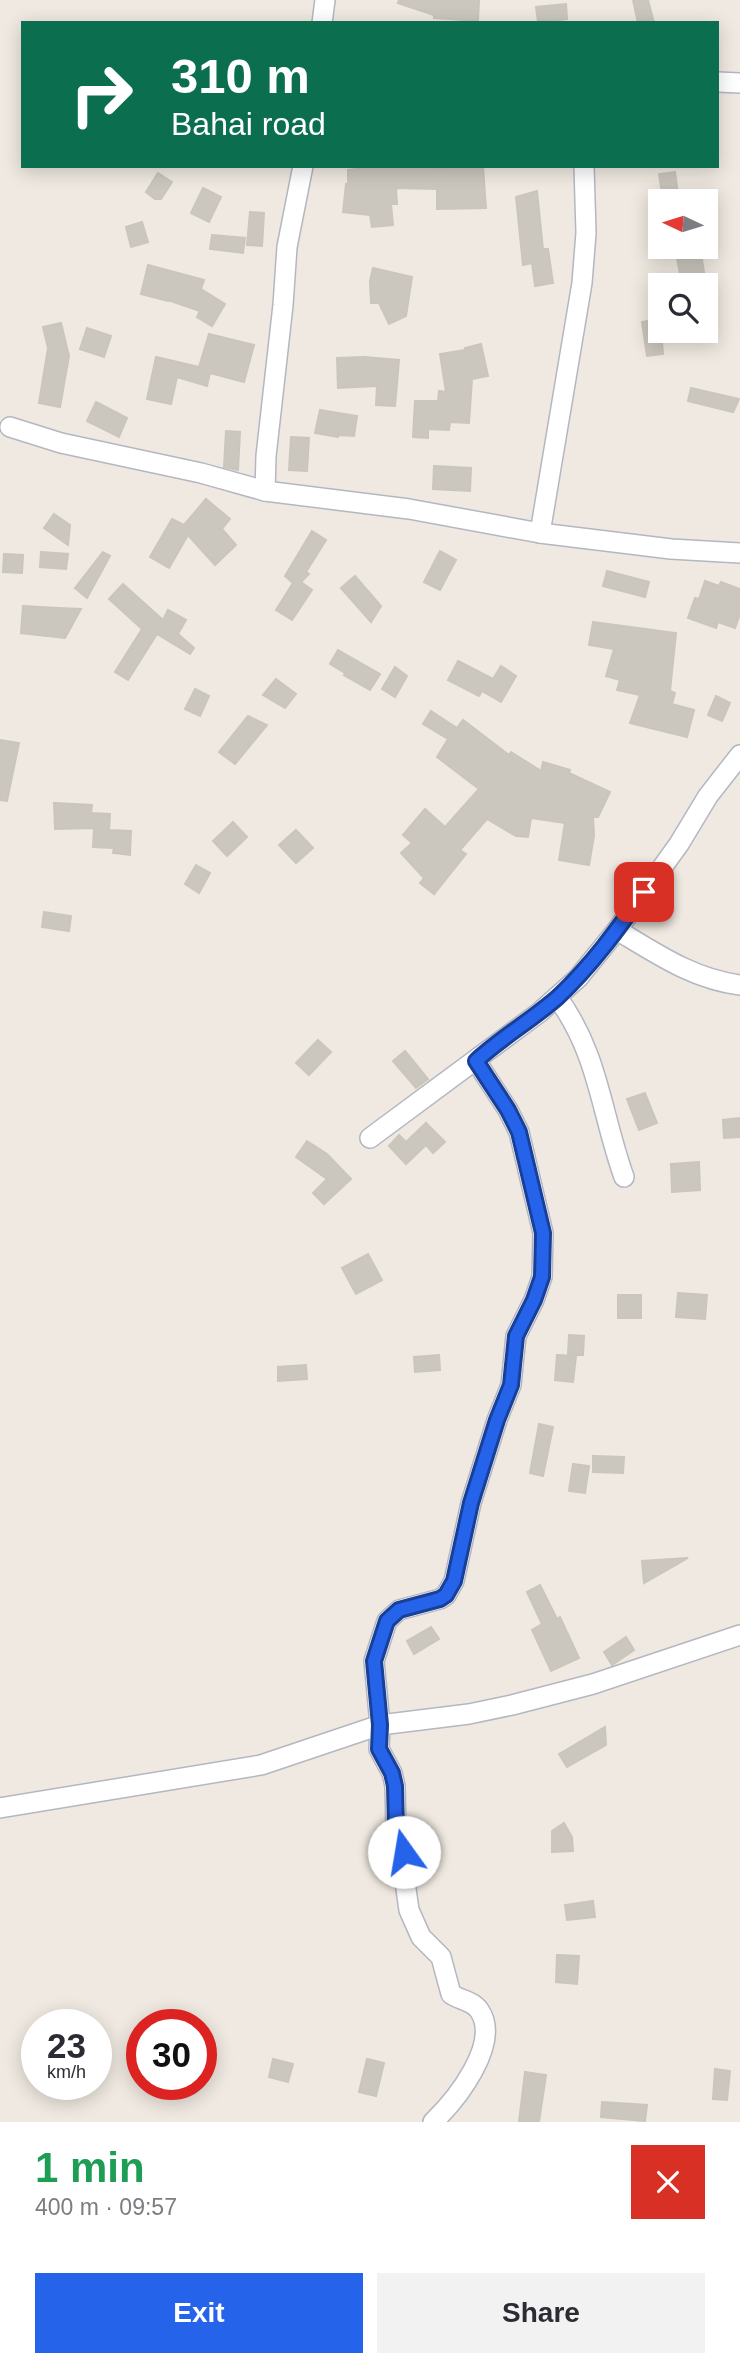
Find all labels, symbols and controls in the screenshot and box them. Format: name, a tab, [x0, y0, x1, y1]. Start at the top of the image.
icon: right	[56, 49, 147, 140]
text: 310 m	[171, 49, 310, 103]
text: Bahai road	[171, 106, 326, 142]
north arrow	[648, 189, 718, 259]
map controls	[648, 189, 718, 343]
button: search	[648, 273, 718, 343]
pin	[614, 862, 674, 922]
icon: arrive	[625, 873, 663, 911]
position arrow	[367, 1815, 441, 1889]
speed limit sign: 30	[126, 2009, 217, 2100]
text: 23	[47, 2026, 86, 2065]
text: km/h	[47, 2062, 86, 2082]
text: 1 min	[35, 2144, 145, 2191]
button: close	[631, 2145, 705, 2219]
text: 400 m · 09:57	[35, 2194, 177, 2220]
button: Exit	[35, 2273, 363, 2353]
button: Share	[377, 2273, 705, 2353]

